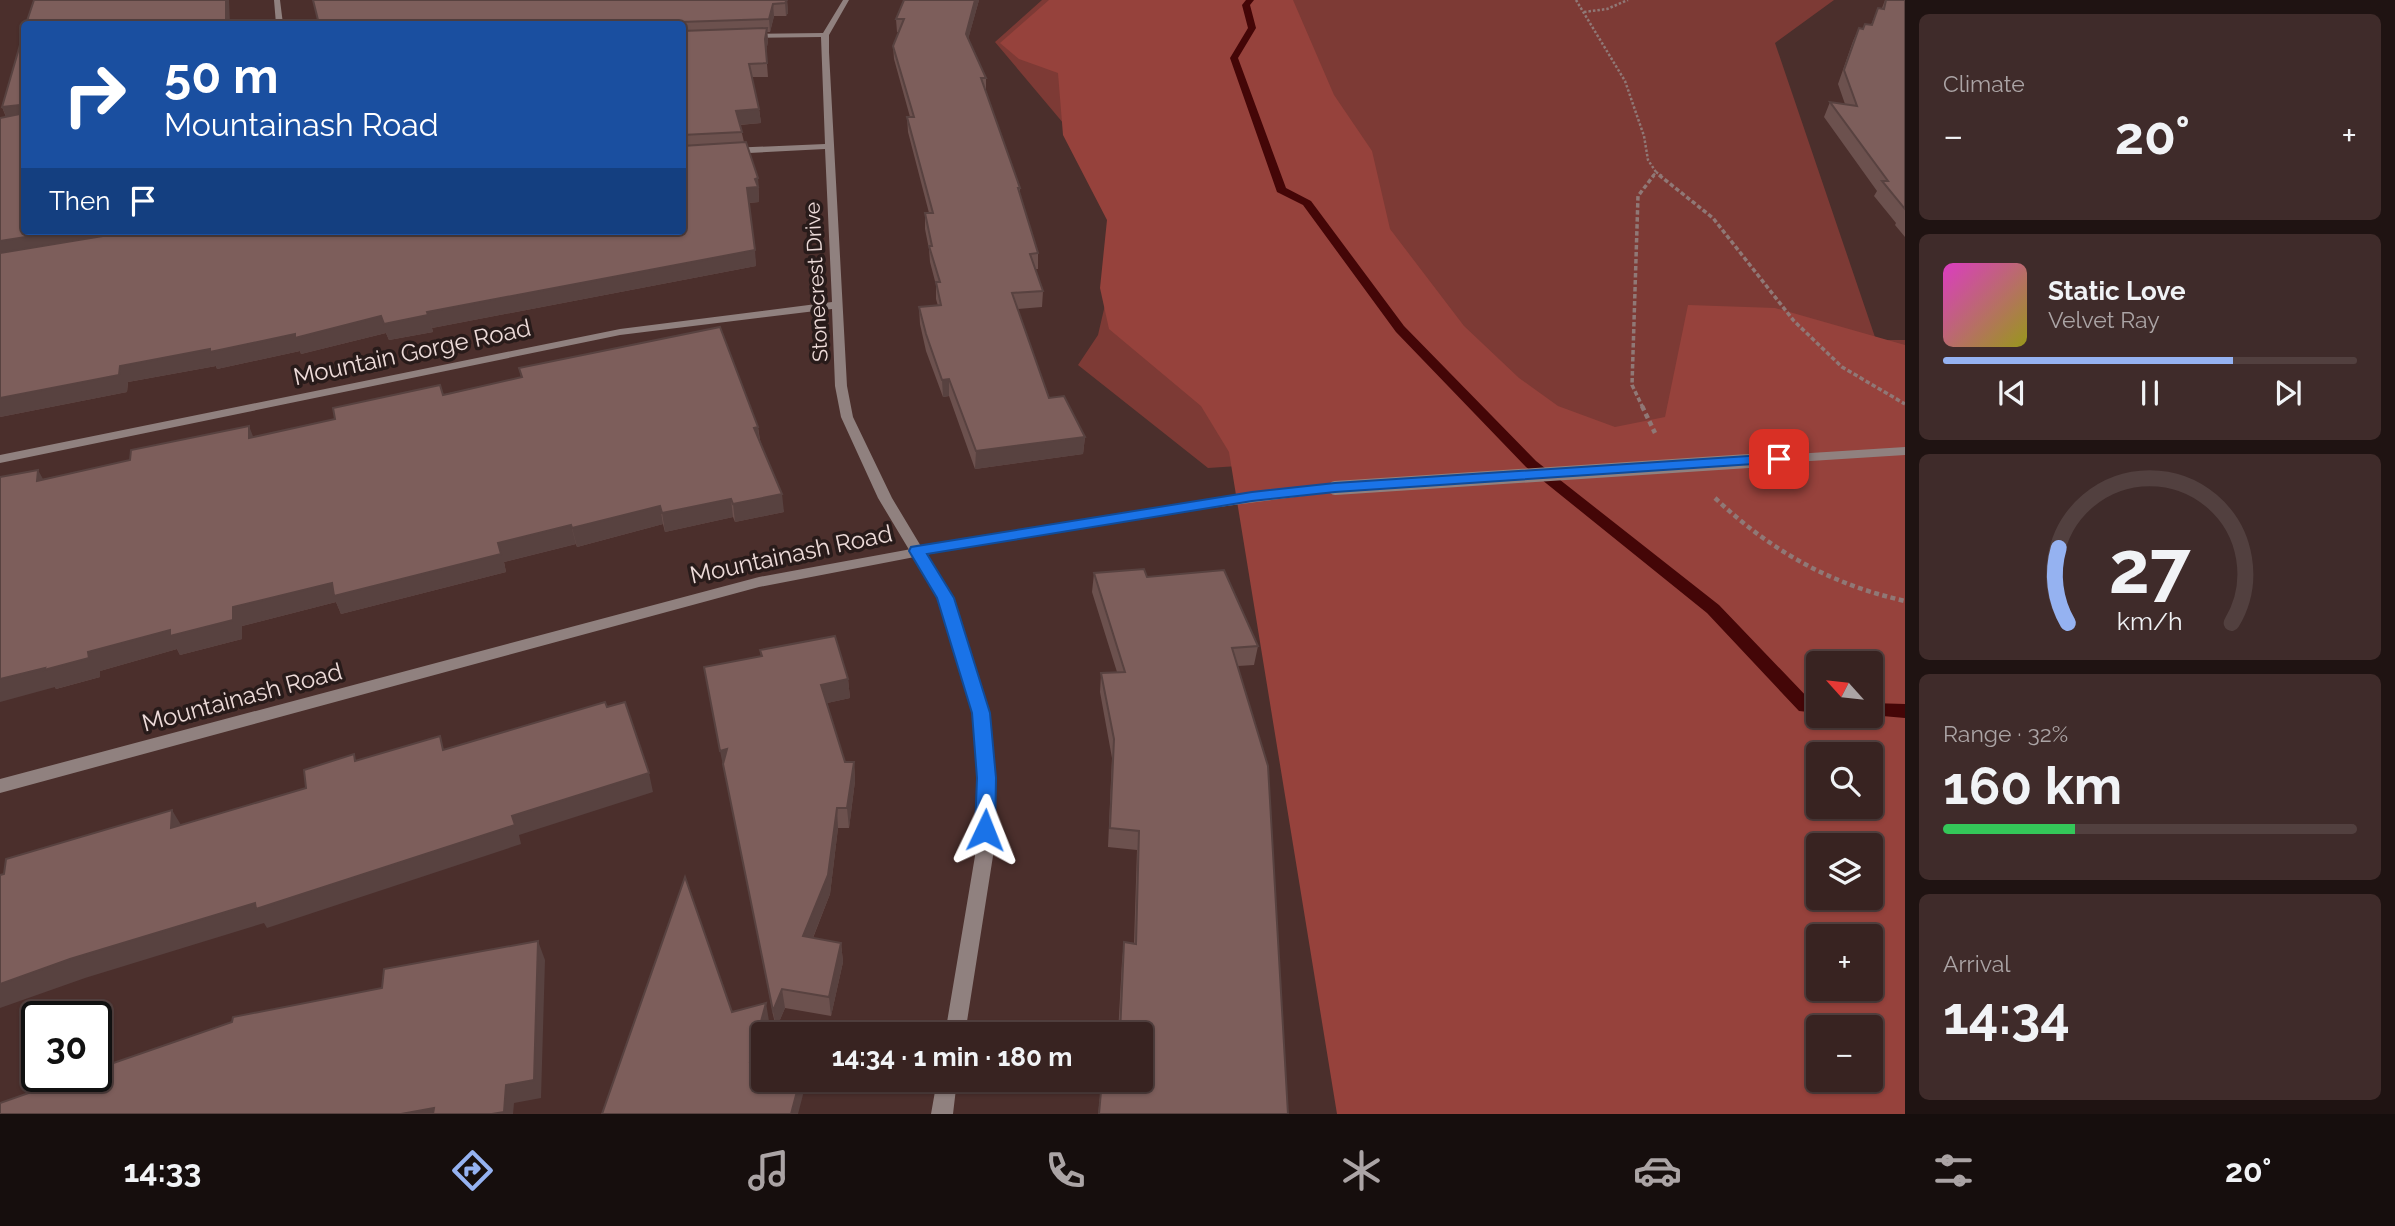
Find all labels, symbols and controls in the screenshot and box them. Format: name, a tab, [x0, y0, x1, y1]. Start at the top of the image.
text: 50 m	[164, 47, 279, 104]
icon: right	[49, 49, 140, 140]
text: Climate	[1943, 70, 2025, 97]
text: 20°	[2115, 105, 2190, 166]
text: Mountainash Road	[164, 106, 439, 143]
text: −	[1943, 113, 1963, 158]
text: +	[2341, 113, 2357, 158]
icon: arrive	[124, 182, 162, 220]
text: Then	[49, 186, 110, 216]
street label: Stonecrest Drive	[799, 201, 833, 363]
text: Static Love	[2048, 276, 2186, 306]
text: Velvet Ray	[2048, 306, 2160, 333]
street label: Mountain Gorge Road	[291, 313, 533, 391]
icon: previous	[1993, 374, 2031, 412]
icon: pause	[2131, 374, 2169, 412]
icon: next	[2269, 374, 2307, 412]
pin	[1749, 429, 1809, 489]
icon: arrive	[1760, 440, 1798, 478]
street label: Mountainash Road	[687, 518, 895, 590]
text: 27	[2109, 525, 2191, 610]
text: km/h	[2117, 606, 2183, 636]
north arrow	[1806, 651, 1883, 728]
map controls	[1806, 651, 1883, 1092]
street label: Mountainash Road	[139, 656, 345, 738]
text: Range · 32%	[1943, 720, 2068, 747]
button: search	[1806, 742, 1883, 819]
text: 160 km	[1943, 755, 2122, 816]
position arrow	[948, 793, 1022, 867]
button: layers	[1806, 833, 1883, 910]
button: +	[1806, 924, 1883, 1001]
text: Arrival	[1943, 950, 2010, 977]
text: 14:34	[1943, 985, 2070, 1046]
speed limit sign: 30	[21, 1001, 112, 1092]
button: −	[1806, 1015, 1883, 1092]
text: 14:34 · 1 min · 180 m	[832, 1042, 1072, 1072]
icon: directions	[448, 1146, 497, 1195]
icon: music	[744, 1146, 793, 1195]
icon: phone	[1041, 1146, 1090, 1195]
icon: climate	[1337, 1146, 1386, 1195]
icon: car	[1633, 1146, 1682, 1195]
icon: filters	[1929, 1146, 1978, 1195]
text: 14:33	[124, 1152, 201, 1189]
text: 20°	[2225, 1152, 2271, 1189]

